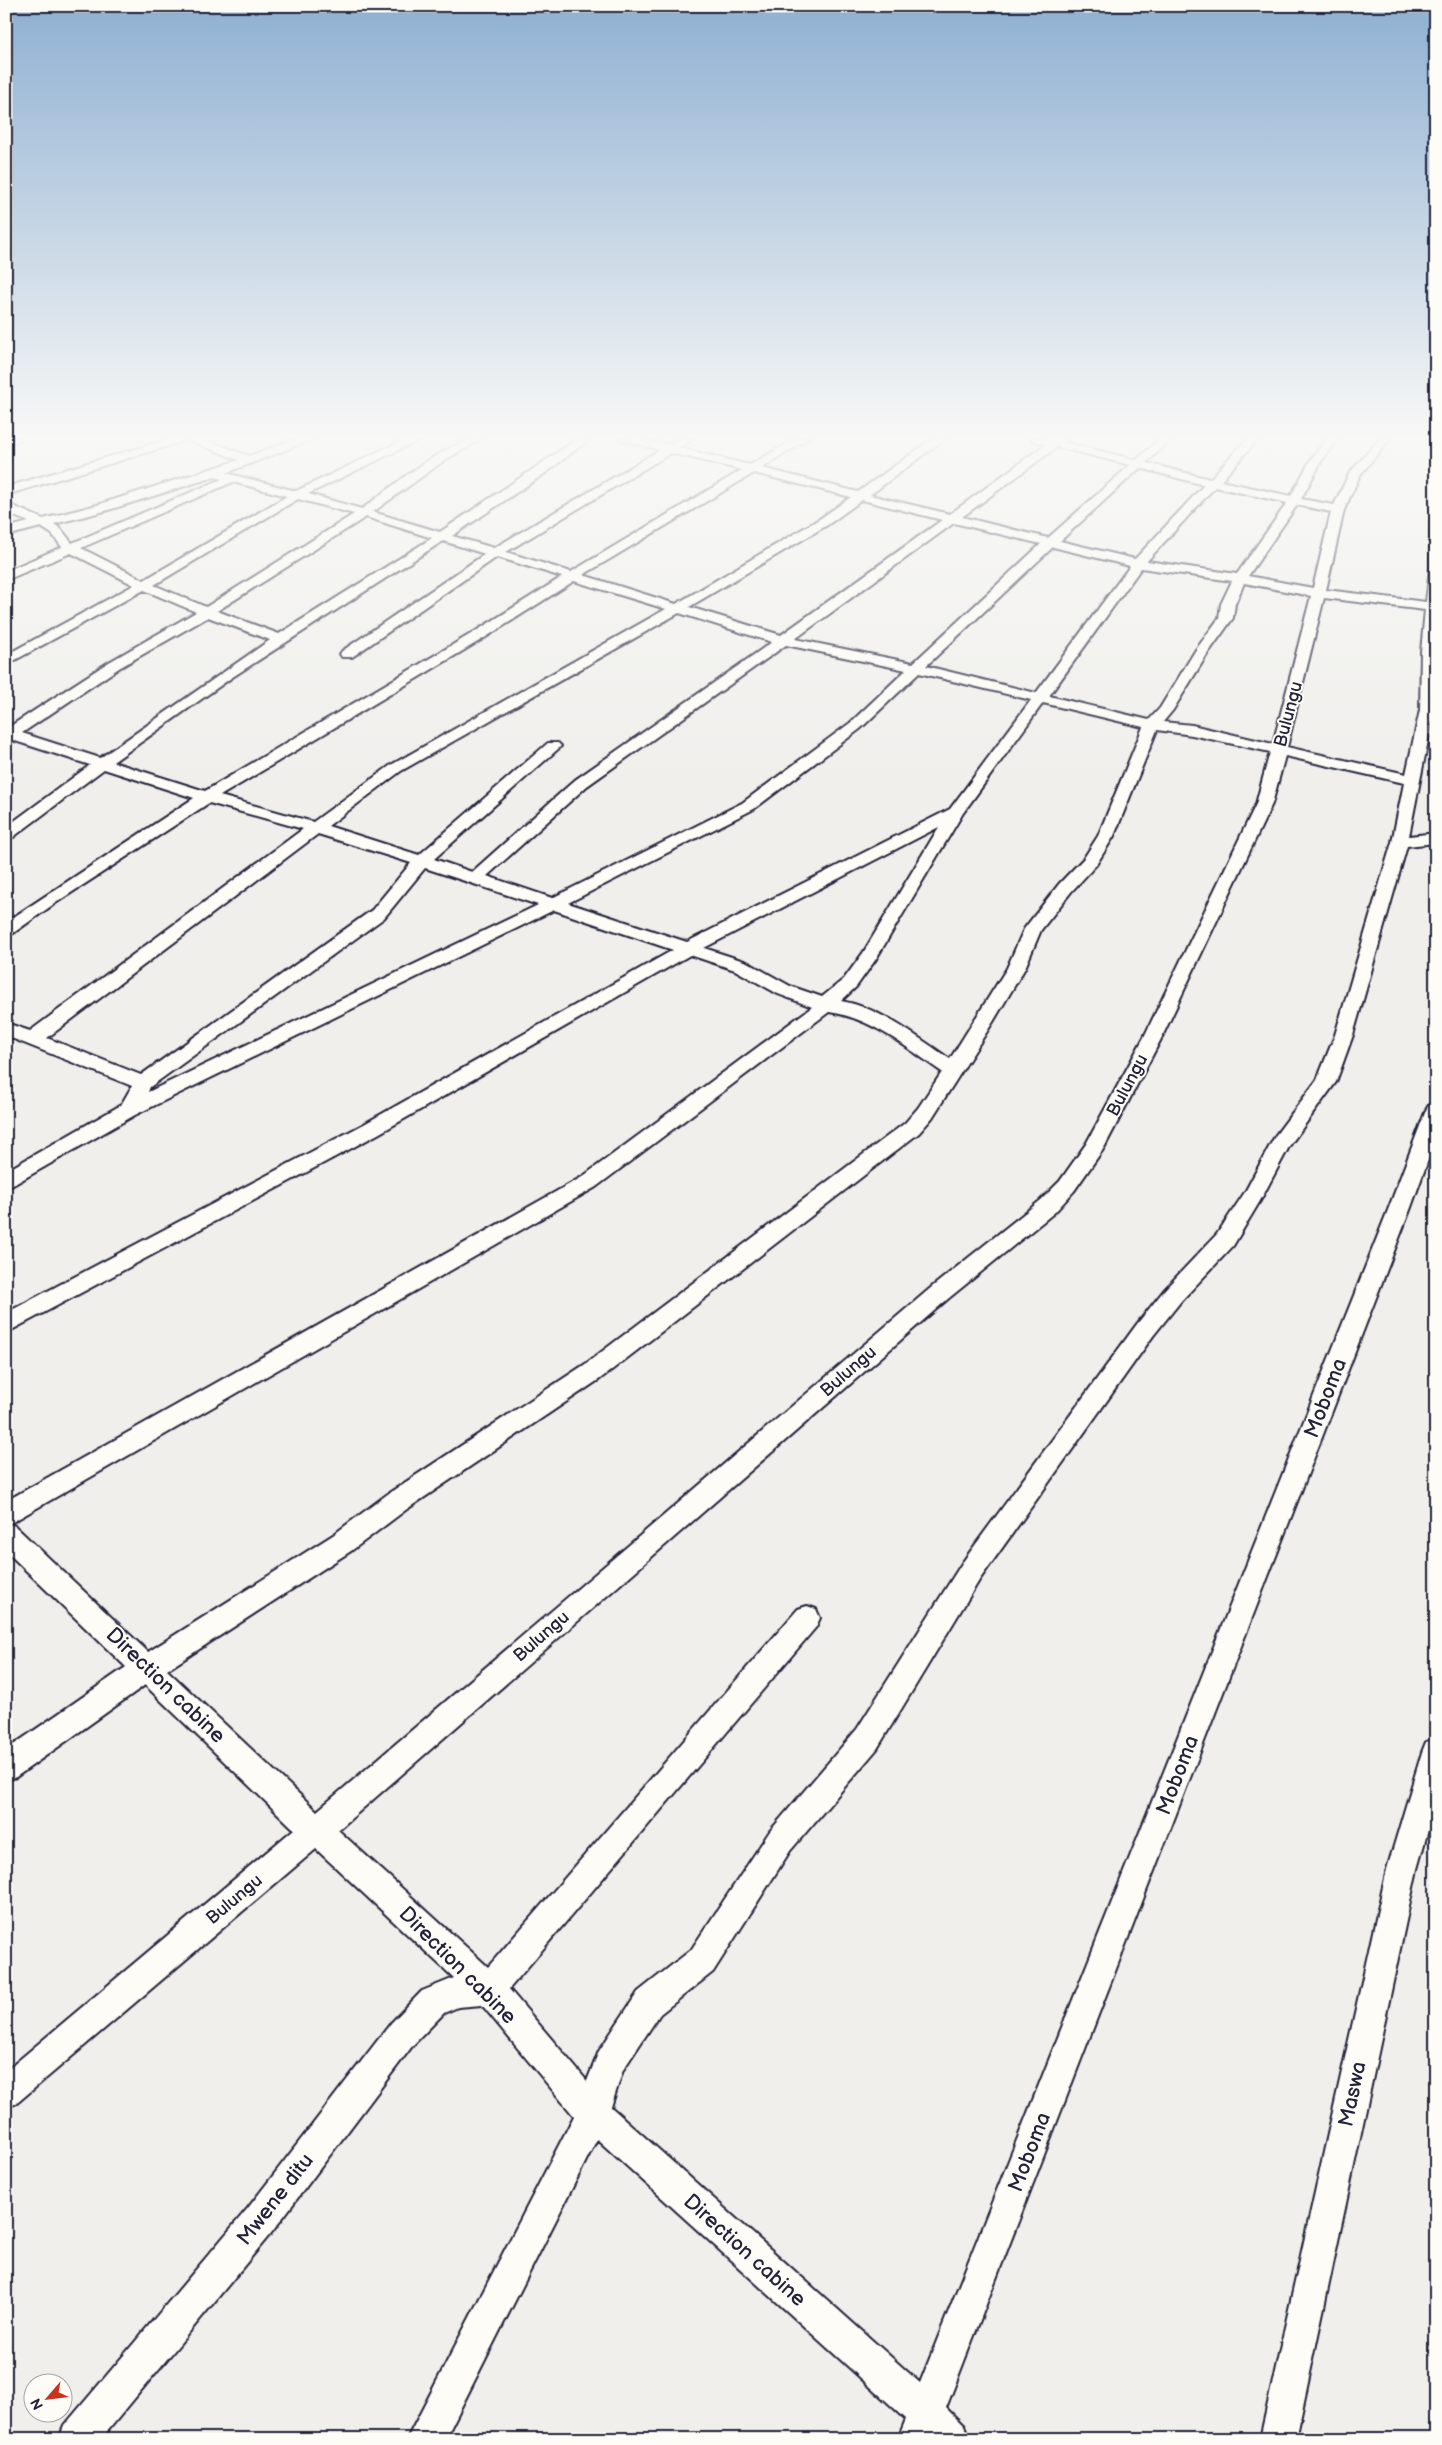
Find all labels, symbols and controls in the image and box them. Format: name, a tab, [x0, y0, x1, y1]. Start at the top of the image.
street label: Bulungu	[1270, 679, 1307, 749]
street label: Bulungu	[1102, 1051, 1152, 1120]
street label: Bulungu	[816, 1341, 880, 1401]
street label: Moboma	[1299, 1355, 1352, 1441]
street label: Bulungu	[509, 1606, 573, 1666]
street label: Direction cabine	[101, 1622, 230, 1749]
street label: Moboma	[1151, 1732, 1204, 1818]
street label: Bulungu	[202, 1870, 267, 1929]
street label: Direction cabine	[394, 1901, 522, 2029]
street label: Maswa	[1333, 2059, 1372, 2129]
street label: Moboma	[1003, 2109, 1056, 2195]
street label: Mwene ditu	[232, 2148, 319, 2250]
street label: Direction cabine	[678, 2189, 811, 2312]
north arrow	[22, 2372, 72, 2422]
text: N	[27, 2395, 47, 2413]

